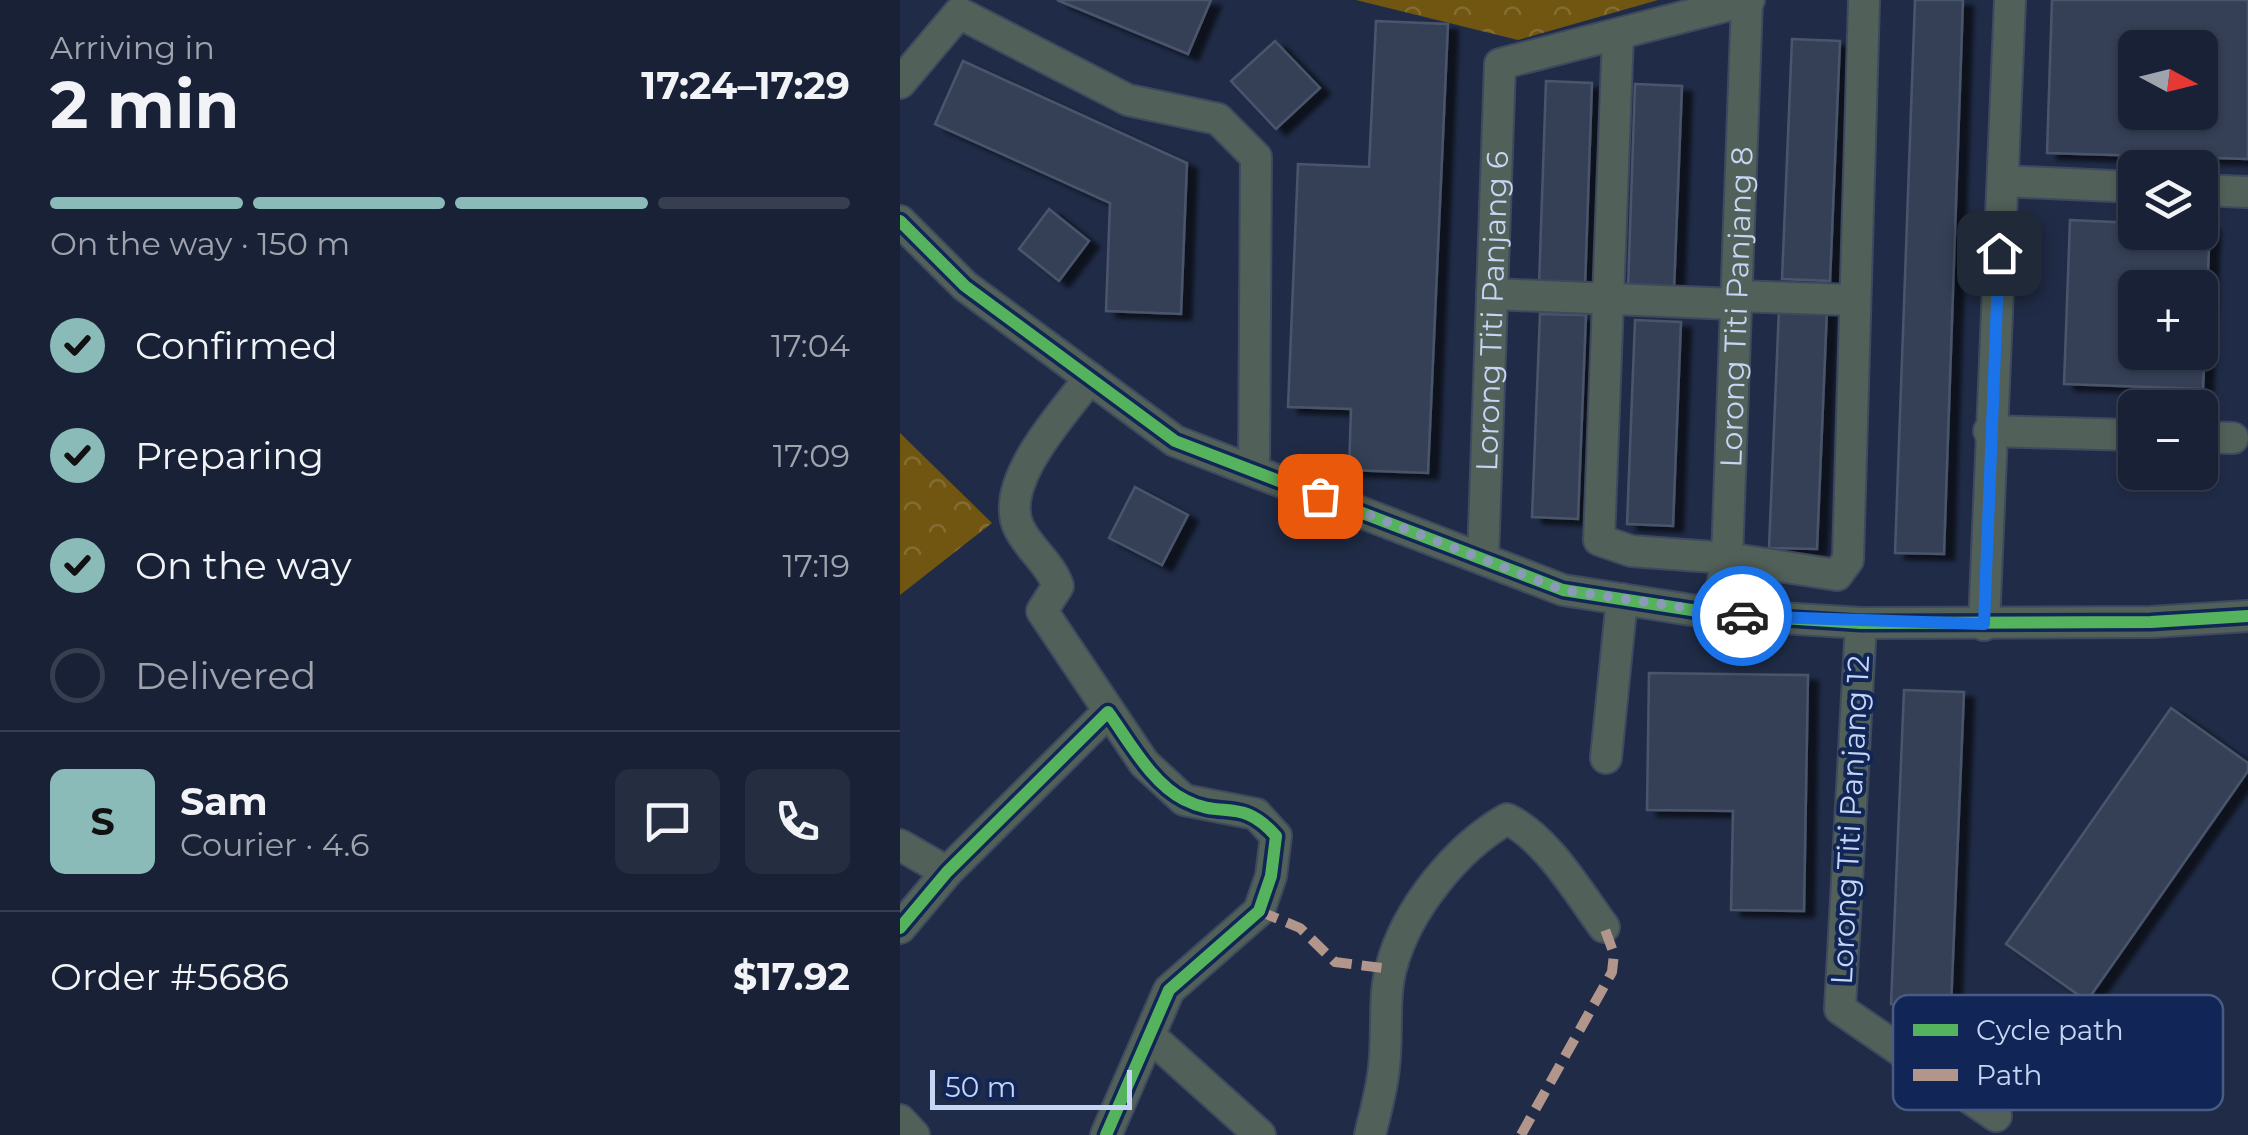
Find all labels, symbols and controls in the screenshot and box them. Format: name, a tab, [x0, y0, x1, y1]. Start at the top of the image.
text: Arriving in	[50, 28, 215, 67]
north arrow	[2118, 30, 2218, 130]
map controls	[2118, 30, 2218, 490]
text: 17:24–17:29	[641, 62, 850, 109]
text: 2 min	[50, 65, 239, 144]
street label: Lorong Titi Panjang 8	[1712, 146, 1760, 468]
street label: Lorong Titi Panjang 6	[1468, 150, 1516, 472]
button: layers	[2118, 150, 2218, 250]
pin	[1957, 211, 2042, 296]
text: On the way · 150 m	[50, 224, 350, 263]
icon: home	[1972, 226, 2027, 281]
button: +	[2118, 270, 2218, 370]
icon: check	[50, 318, 105, 373]
text: Confirmed	[135, 322, 338, 369]
text: 17:04	[771, 326, 850, 365]
button: −	[2118, 390, 2218, 490]
icon: check	[50, 428, 105, 483]
text: Preparing	[135, 432, 324, 479]
text: 17:09	[773, 436, 850, 475]
pin	[1278, 454, 1363, 539]
icon: bag	[1293, 469, 1348, 524]
icon: check	[50, 538, 105, 593]
text: On the way	[135, 542, 352, 589]
text: 17:19	[782, 546, 850, 585]
courier	[1692, 566, 1792, 666]
icon: car	[1715, 589, 1770, 644]
text: Delivered	[135, 652, 316, 699]
street label: Lorong Titi Panjang 12	[1823, 654, 1877, 986]
button: chat	[615, 769, 720, 874]
button: phone	[745, 769, 850, 874]
text: Sam	[180, 778, 268, 825]
text: S	[90, 798, 115, 845]
text: Courier · 4.6	[180, 825, 369, 864]
text: Order #5686	[50, 953, 289, 1000]
text: $17.92	[733, 953, 850, 1000]
legend	[1893, 995, 2223, 1110]
text: Cycle path	[1976, 1013, 2124, 1047]
text: Path	[1976, 1058, 2043, 1092]
scale bar	[930, 1065, 1132, 1110]
text: 50 m	[945, 1070, 1016, 1104]

